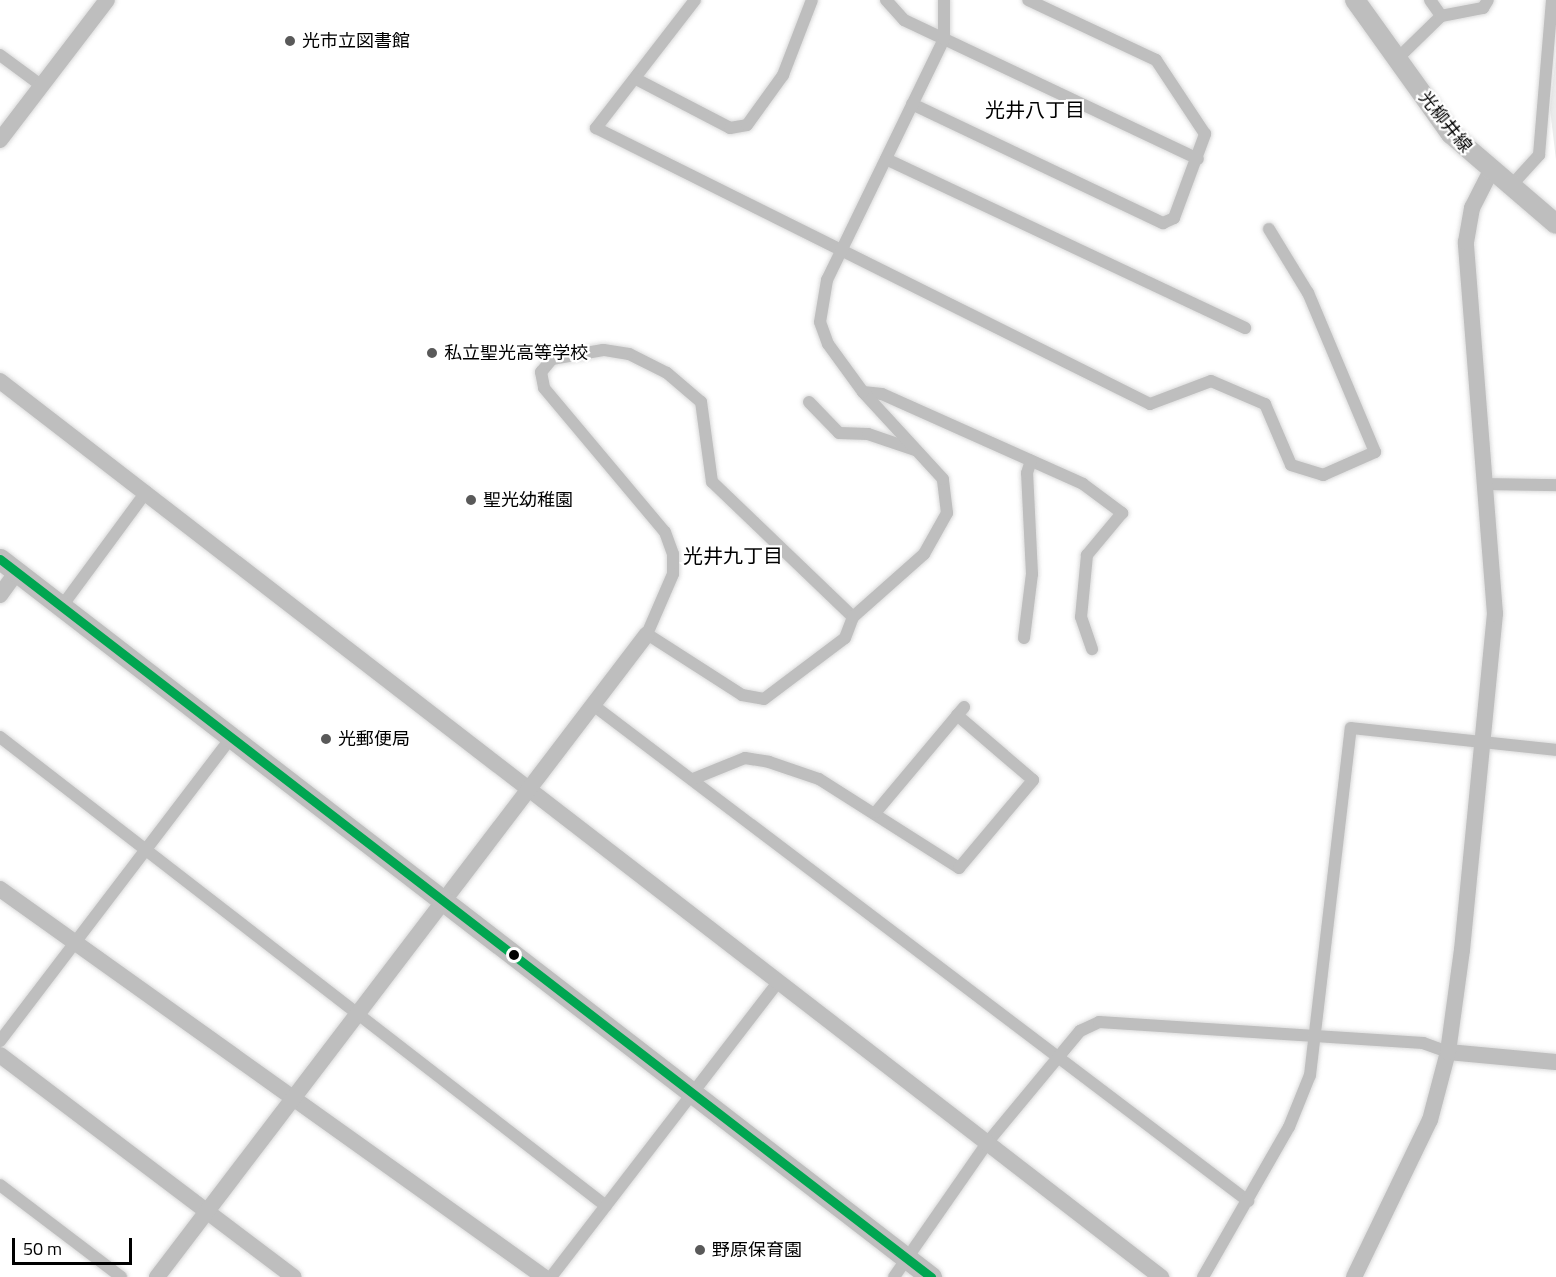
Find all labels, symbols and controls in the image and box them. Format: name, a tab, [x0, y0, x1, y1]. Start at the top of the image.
place label: 光市立図書館	[302, 30, 410, 52]
marker: 光市立図書館	[283, 34, 297, 48]
street label: 光柳井線	[1414, 87, 1476, 157]
district label: 光井八丁目	[985, 97, 1085, 121]
place label: 私立聖光高等学校	[444, 342, 588, 364]
marker: 私立聖光高等学校	[425, 346, 439, 360]
place label: 聖光幼稚園	[483, 489, 573, 511]
marker: 聖光幼稚園	[464, 493, 478, 507]
district label: 光井九丁目	[683, 543, 783, 567]
place label: 光郵便局	[338, 728, 410, 750]
marker: 光郵便局	[319, 732, 333, 746]
unlabelled marker	[508, 949, 520, 961]
scale bar	[15, 1226, 135, 1264]
text: 50 m	[23, 1235, 62, 1262]
place label: 野原保育園	[712, 1239, 802, 1261]
marker: 野原保育園	[693, 1243, 707, 1257]

